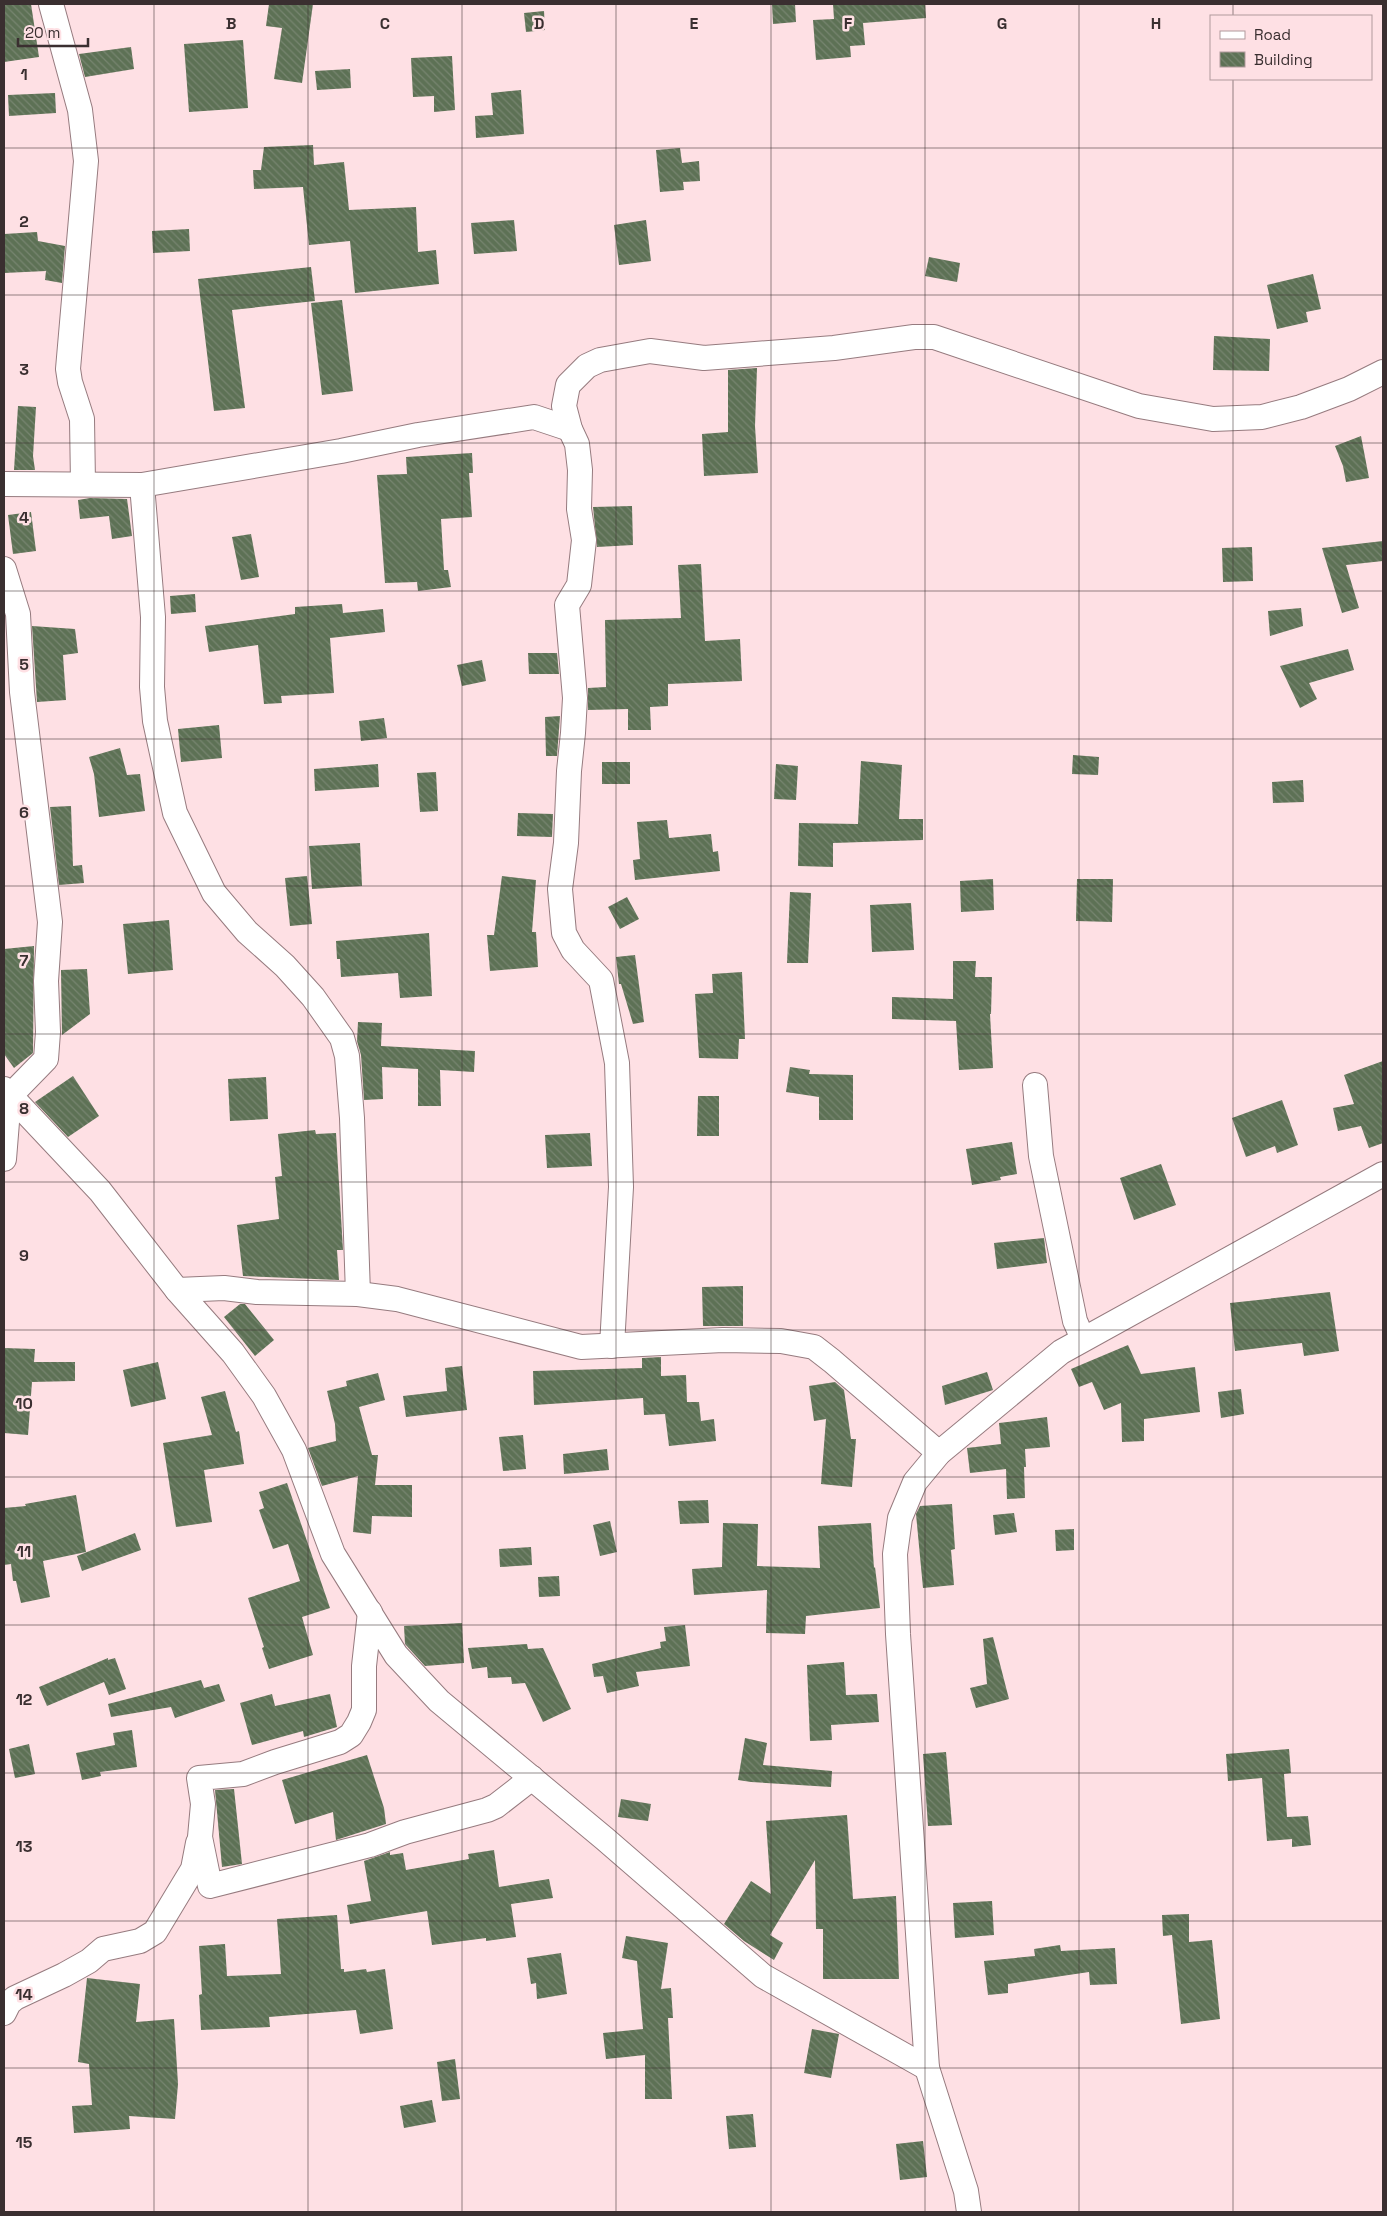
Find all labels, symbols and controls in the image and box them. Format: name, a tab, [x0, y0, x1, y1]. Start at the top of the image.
text: B	[226, 13, 236, 34]
text: C	[380, 13, 390, 34]
text: D	[534, 13, 544, 34]
text: E	[690, 13, 699, 34]
text: F	[844, 13, 853, 34]
text: G	[997, 13, 1007, 34]
text: H	[1151, 13, 1161, 34]
scale bar	[18, 15, 88, 47]
legend	[1210, 15, 1372, 80]
text: 20 m	[25, 23, 60, 42]
text: Road	[1254, 25, 1291, 44]
text: Building	[1254, 50, 1313, 69]
text: 1	[20, 64, 28, 85]
text: 2	[19, 211, 29, 232]
text: 3	[19, 359, 29, 380]
text: 4	[19, 507, 29, 528]
text: 5	[19, 654, 29, 675]
text: 6	[19, 802, 29, 823]
text: 7	[20, 950, 29, 971]
text: 8	[19, 1098, 29, 1119]
text: 9	[19, 1245, 29, 1266]
text: 10	[15, 1393, 33, 1414]
text: 11	[17, 1541, 31, 1562]
text: 12	[16, 1689, 32, 1710]
text: 13	[16, 1836, 33, 1857]
text: 14	[15, 1984, 33, 2005]
text: 15	[16, 2132, 33, 2153]

